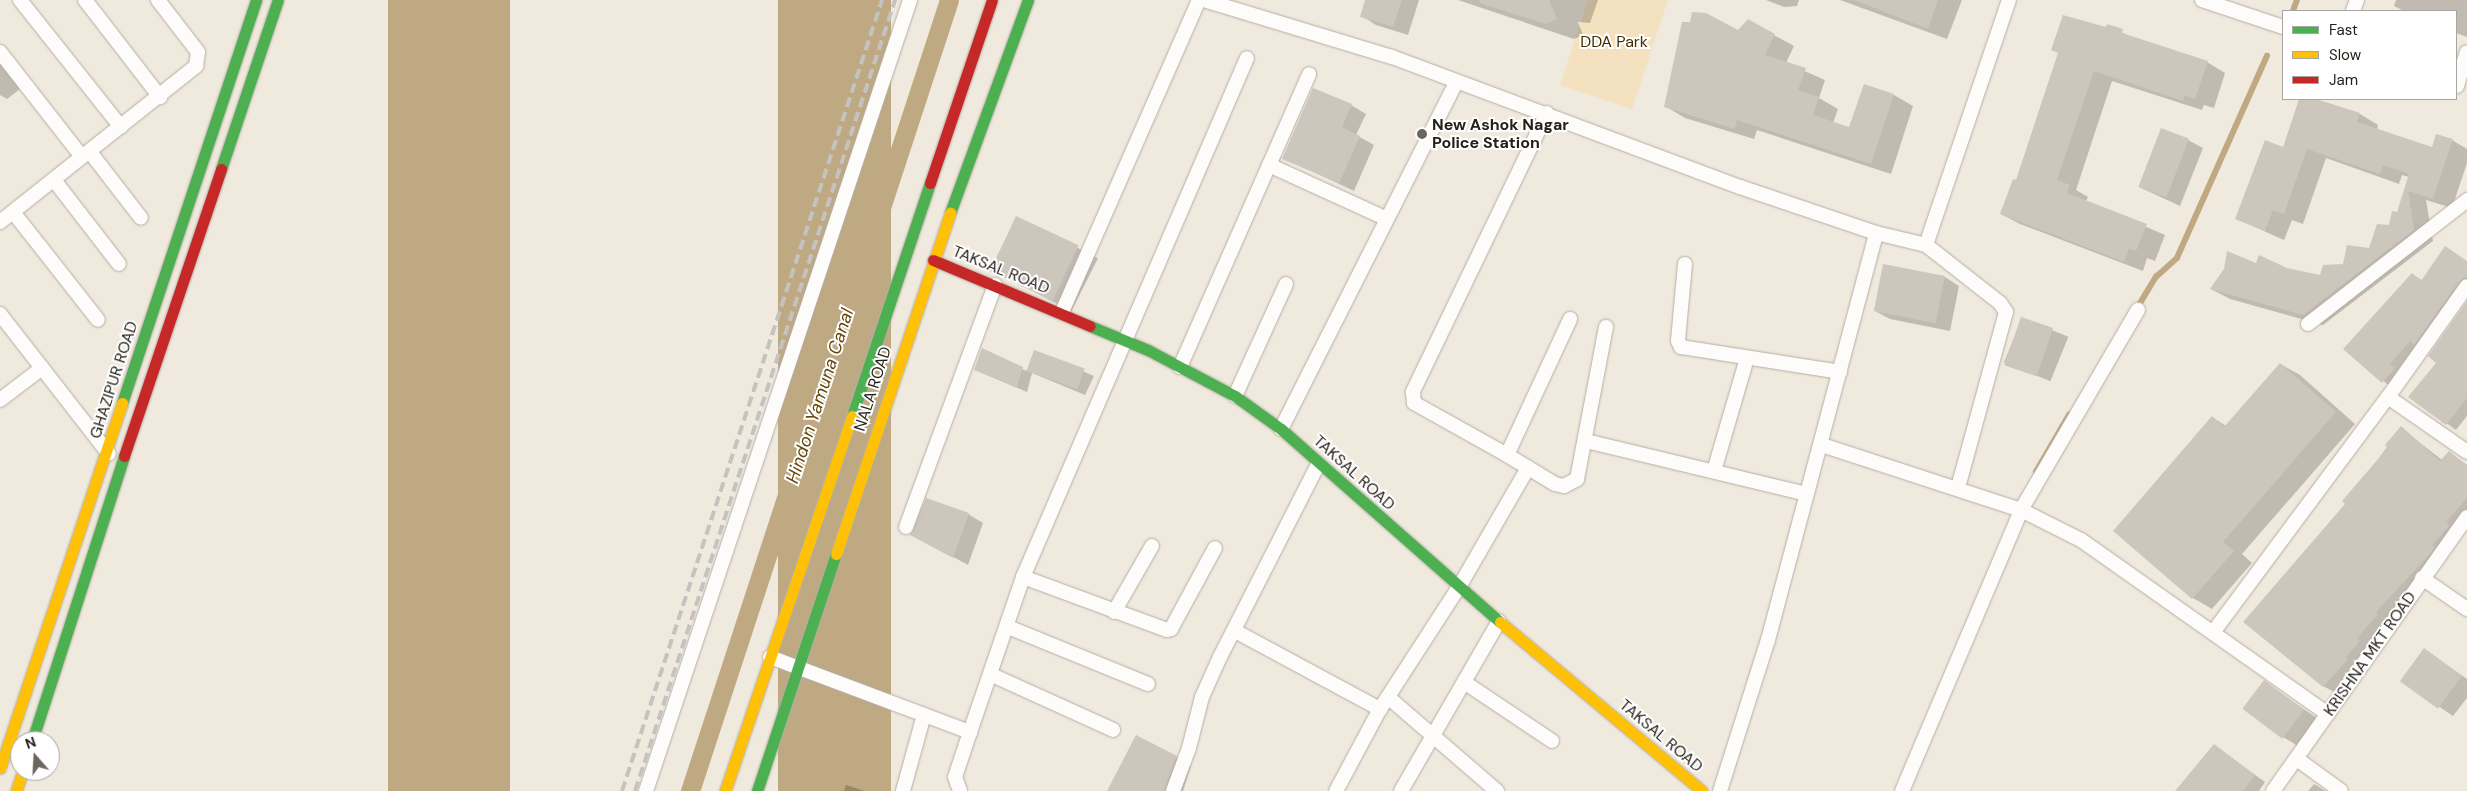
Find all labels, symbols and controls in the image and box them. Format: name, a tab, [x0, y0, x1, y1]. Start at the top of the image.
legend	[2282, 10, 2457, 100]
text: Fast	[2329, 20, 2358, 40]
park label: DDA Park	[1580, 32, 1648, 52]
text: Slow	[2329, 45, 2361, 65]
text: Jam	[2329, 70, 2358, 90]
place label: New Ashok Nagar Police Station	[1432, 115, 1569, 153]
marker: New Ashok Nagar Police Station	[1416, 128, 1428, 140]
street label: TAKSAL ROAD	[950, 242, 1052, 298]
water label: Hindon Yamuna Canal	[782, 306, 858, 486]
street label: GHAZIPUR ROAD	[86, 319, 142, 441]
street label: NALA ROAD	[850, 344, 896, 434]
street label: TAKSAL ROAD	[1309, 431, 1399, 515]
street label: KRISHNA MKT ROAD	[2320, 588, 2420, 720]
street label: TAKSAL ROAD	[1615, 696, 1707, 776]
north arrow	[10, 731, 60, 781]
text: N	[23, 733, 38, 753]

